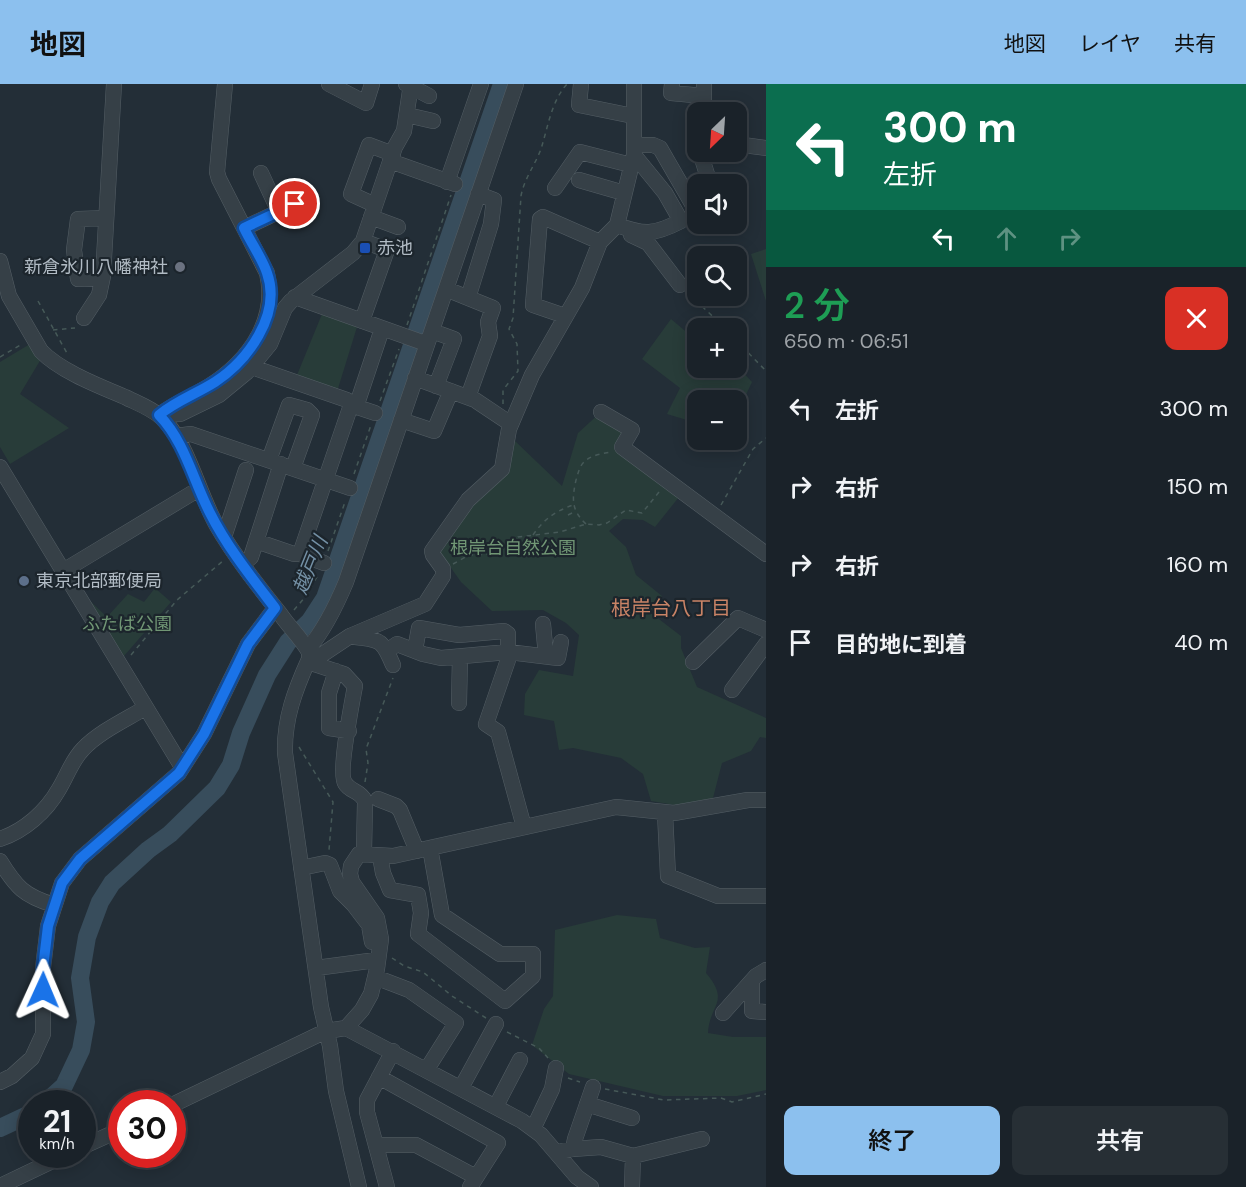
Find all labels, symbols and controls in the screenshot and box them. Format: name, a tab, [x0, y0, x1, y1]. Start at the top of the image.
text: 地図	[30, 26, 86, 63]
text: 地図	[1004, 30, 1046, 58]
text: レイヤ	[1079, 30, 1141, 58]
text: 共有	[1174, 30, 1216, 58]
text: 300 m	[883, 100, 1017, 155]
north arrow	[687, 102, 747, 162]
map controls	[687, 102, 747, 450]
icon: left	[784, 108, 862, 186]
text: 左折	[883, 157, 937, 192]
button: sound	[687, 174, 747, 234]
pin	[269, 178, 320, 229]
icon: arrive	[278, 187, 311, 220]
icon: left	[927, 222, 960, 255]
icon: ahead	[990, 222, 1023, 255]
icon: right	[1053, 222, 1086, 255]
place label: 赤池	[377, 236, 413, 260]
marker: 赤池	[358, 241, 372, 255]
button: search	[687, 246, 747, 306]
place label: 新倉氷川八幡神社	[24, 255, 168, 279]
marker: 新倉氷川八幡神社	[173, 260, 187, 274]
text: 2 分	[784, 282, 850, 329]
button: close	[1165, 287, 1228, 350]
button: +	[687, 318, 747, 378]
text: 650 m · 06:51	[784, 328, 909, 354]
button: −	[687, 390, 747, 450]
icon: left	[784, 392, 817, 425]
text: 300 m	[1159, 394, 1228, 423]
text: 左折	[835, 396, 879, 425]
icon: right	[784, 470, 817, 503]
text: 150 m	[1167, 472, 1228, 501]
text: 右折	[835, 474, 879, 503]
water label: 越戸川	[287, 530, 334, 598]
park label: 根岸台自然公園	[450, 536, 576, 560]
icon: right	[784, 548, 817, 581]
text: 160 m	[1167, 550, 1228, 579]
text: 右折	[835, 552, 879, 581]
place label: 東京北部郵便局	[36, 569, 162, 593]
marker: 東京北部郵便局	[17, 574, 31, 588]
district label: 根岸台八丁目	[611, 595, 731, 621]
park label: ふたば公園	[82, 612, 172, 636]
icon: arrive	[784, 626, 817, 659]
text: 40 m	[1174, 628, 1228, 657]
text: 目的地に到着	[835, 630, 967, 659]
position arrow	[11, 958, 75, 1022]
speed limit sign: 30	[108, 1090, 186, 1168]
text: 21	[43, 1102, 71, 1141]
button: 終了	[784, 1106, 1000, 1175]
button: 共有	[1012, 1106, 1228, 1175]
text: km/h	[39, 1134, 75, 1154]

